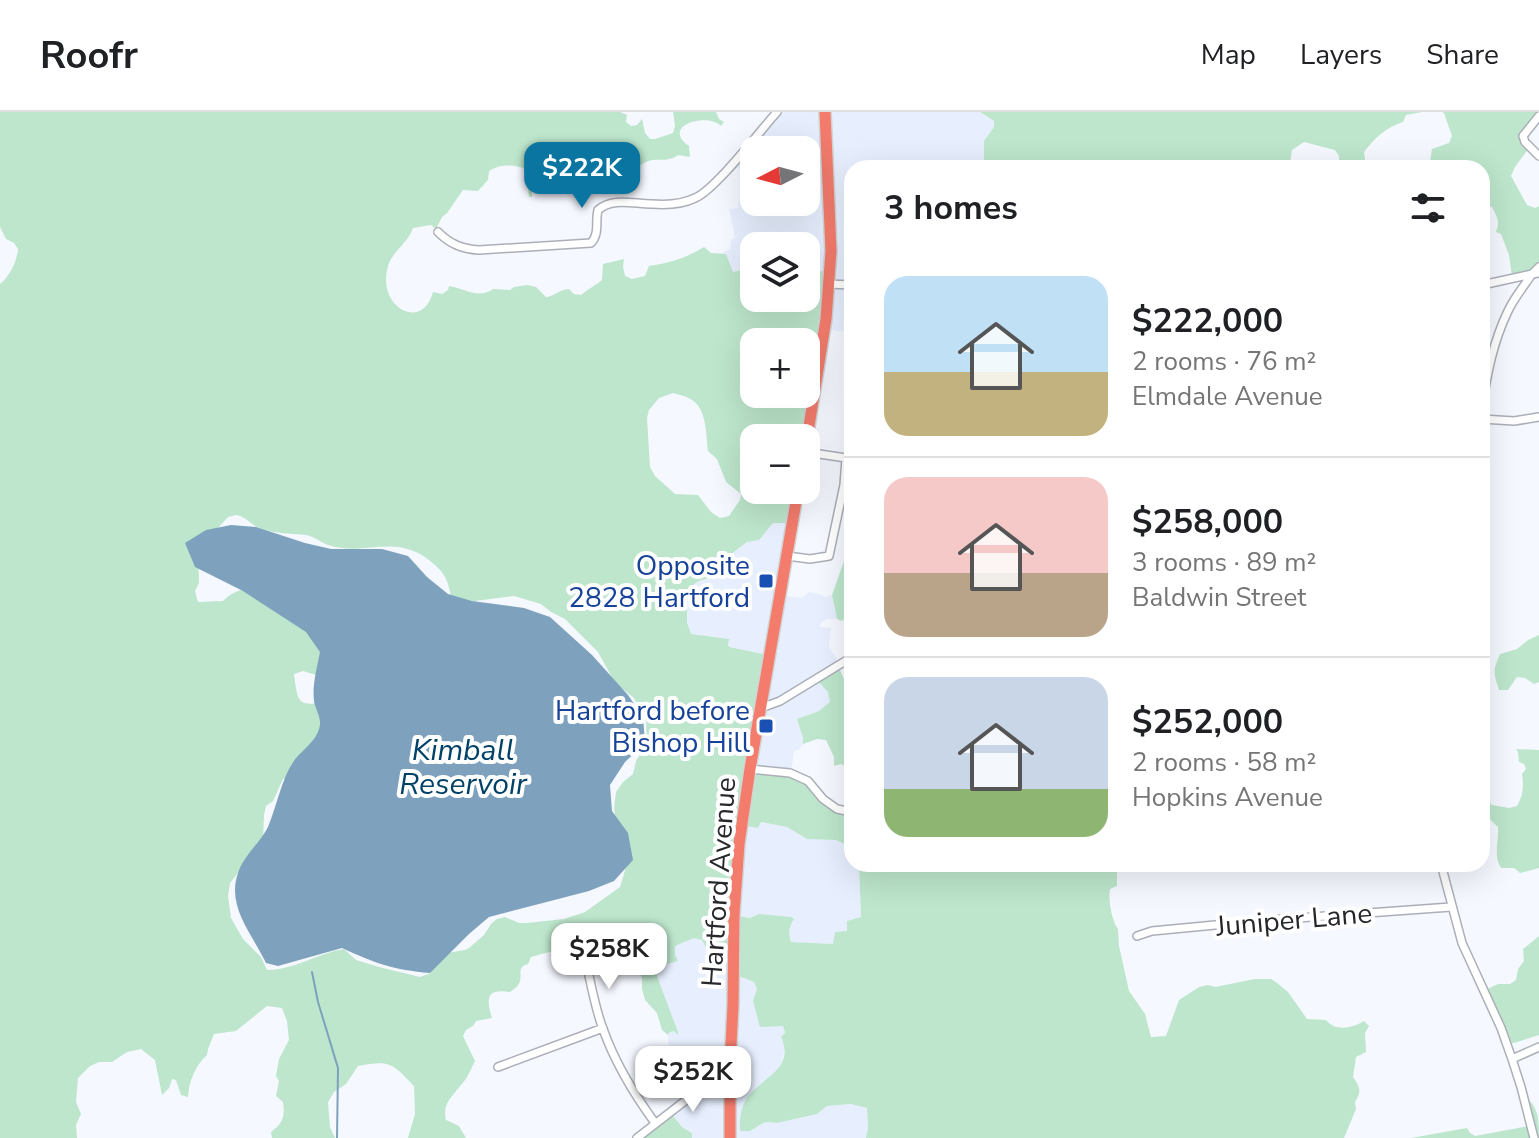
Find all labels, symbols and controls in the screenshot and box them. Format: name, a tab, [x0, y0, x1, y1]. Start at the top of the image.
text: Roofr	[40, 30, 138, 81]
text: Map	[1201, 36, 1256, 74]
text: Layers	[1300, 36, 1382, 74]
text: Share	[1426, 36, 1499, 74]
north arrow	[740, 136, 820, 216]
map controls	[740, 136, 820, 504]
pin: $222K	[526, 142, 638, 210]
text: $222K	[542, 150, 622, 185]
text: 3 homes	[884, 185, 1018, 231]
icon: filters	[1406, 186, 1450, 230]
button: layers	[740, 232, 820, 312]
text: $222,000	[1132, 298, 1283, 344]
icon: home	[948, 308, 1044, 404]
button: +	[740, 328, 820, 408]
text: 2 rooms · 76 m²	[1132, 344, 1316, 379]
text: Elmdale Avenue	[1132, 379, 1323, 414]
button: −	[740, 424, 820, 504]
text: $258,000	[1132, 499, 1283, 545]
icon: home	[948, 509, 1044, 605]
text: 3 rooms · 89 m²	[1132, 545, 1316, 580]
place label: Opposite 2828 Hartford	[568, 547, 750, 617]
marker: Opposite 2828 Hartford	[757, 572, 775, 590]
text: Baldwin Street	[1132, 580, 1306, 615]
place label: Hartford before Bishop Hill	[555, 692, 751, 762]
text: $252,000	[1132, 699, 1283, 745]
icon: home	[948, 709, 1044, 805]
marker: Hartford before Bishop Hill	[757, 717, 775, 735]
water label: Kimball Reservoir	[399, 730, 528, 805]
text: 2 rooms · 58 m²	[1132, 745, 1316, 780]
street label: Hartford Avenue	[693, 776, 745, 988]
text: Hopkins Avenue	[1132, 780, 1323, 815]
street label: Juniper Lane	[1213, 894, 1374, 946]
pin: $258K	[553, 923, 665, 991]
text: $258K	[569, 931, 649, 966]
pin: $252K	[637, 1046, 749, 1114]
text: $252K	[653, 1054, 733, 1089]

